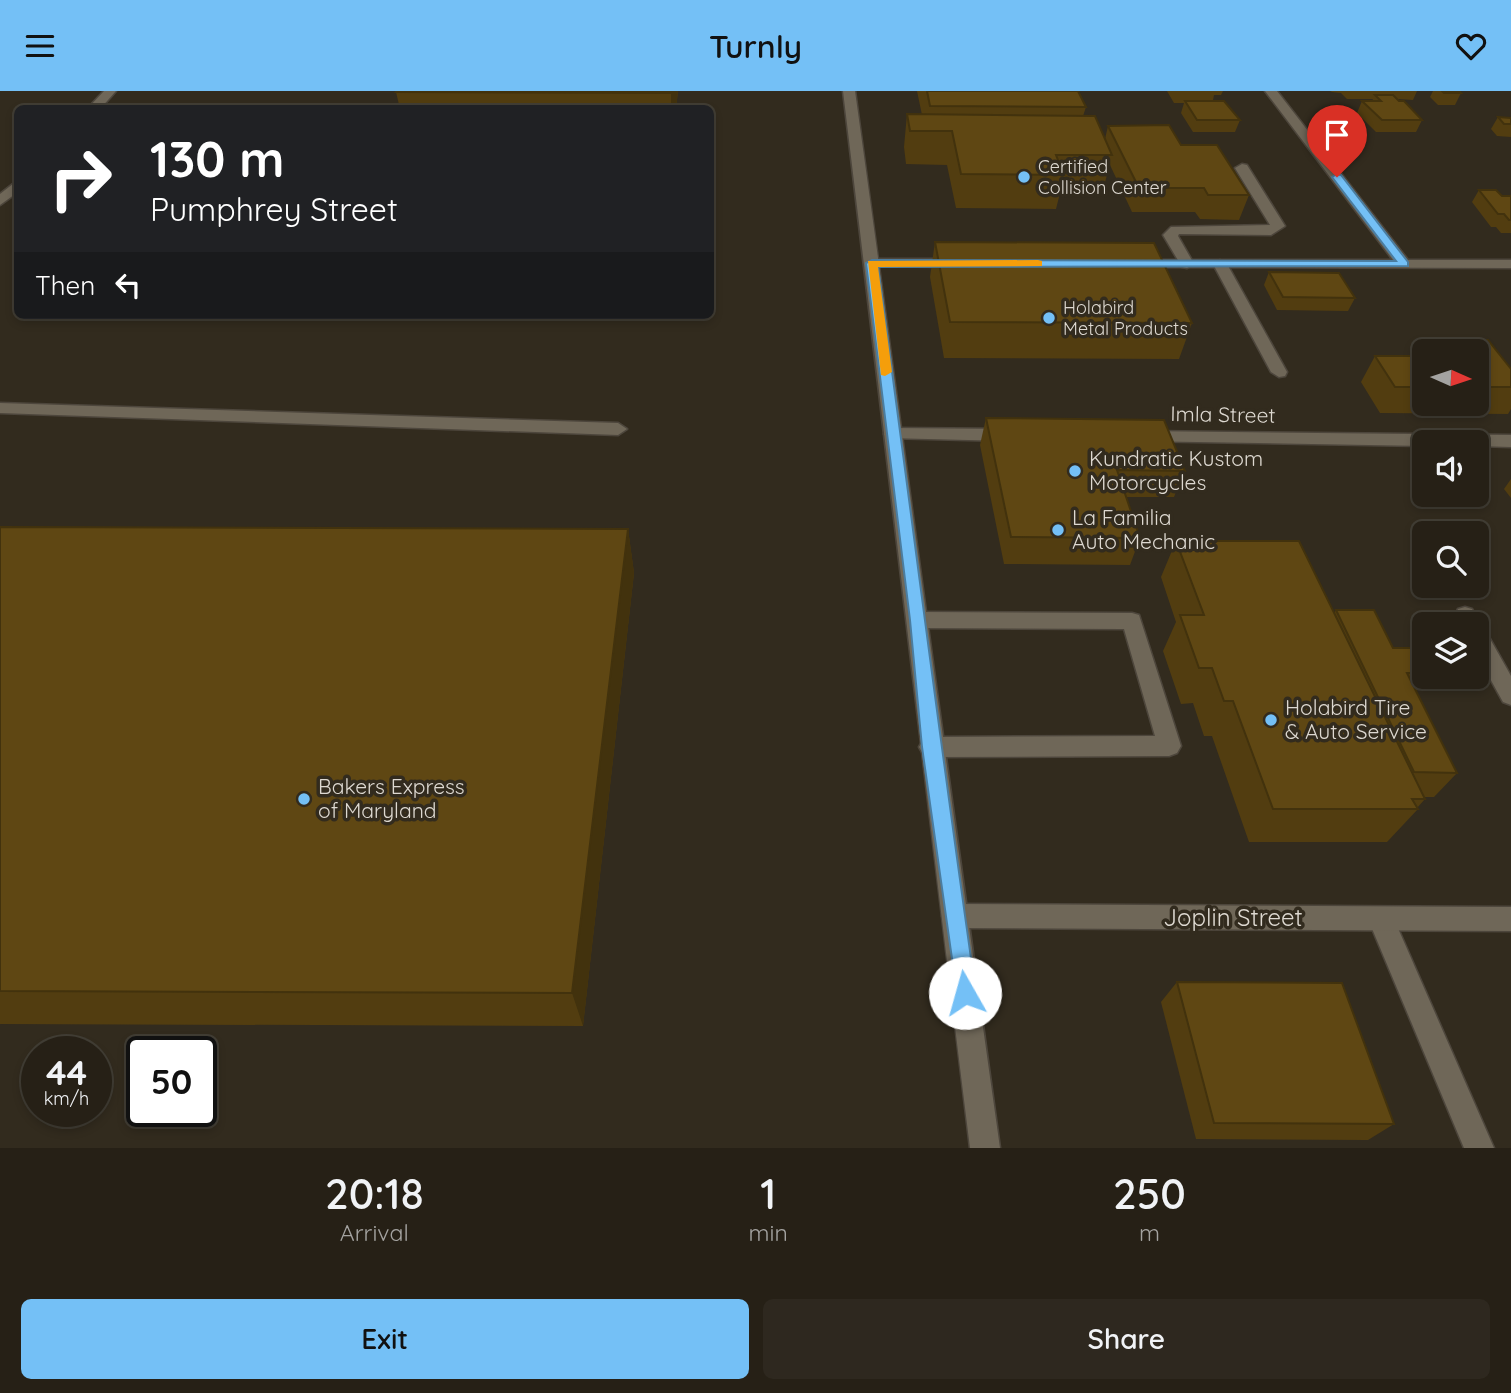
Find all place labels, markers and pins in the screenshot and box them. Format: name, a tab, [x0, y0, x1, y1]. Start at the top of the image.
pin	[1307, 105, 1367, 177]
place label: Certified Collision Center	[1038, 155, 1167, 199]
marker: Certified Collision Center	[1016, 169, 1032, 185]
place label: Holabird Metal Products	[1063, 296, 1188, 340]
marker: Holabird Metal Products	[1041, 310, 1057, 326]
place label: Kundratic Kustom Motorcycles	[1089, 445, 1263, 495]
marker: Kundratic Kustom Motorcycles	[1067, 463, 1083, 479]
place label: La Familia Auto Mechanic	[1072, 504, 1215, 554]
marker: La Familia Auto Mechanic	[1050, 522, 1066, 538]
place label: Holabird Tire & Auto Service	[1285, 694, 1427, 744]
marker: Holabird Tire & Auto Service	[1263, 712, 1279, 728]
place label: Bakers Express of Maryland	[318, 773, 465, 823]
marker: Bakers Express of Maryland	[296, 791, 312, 807]

